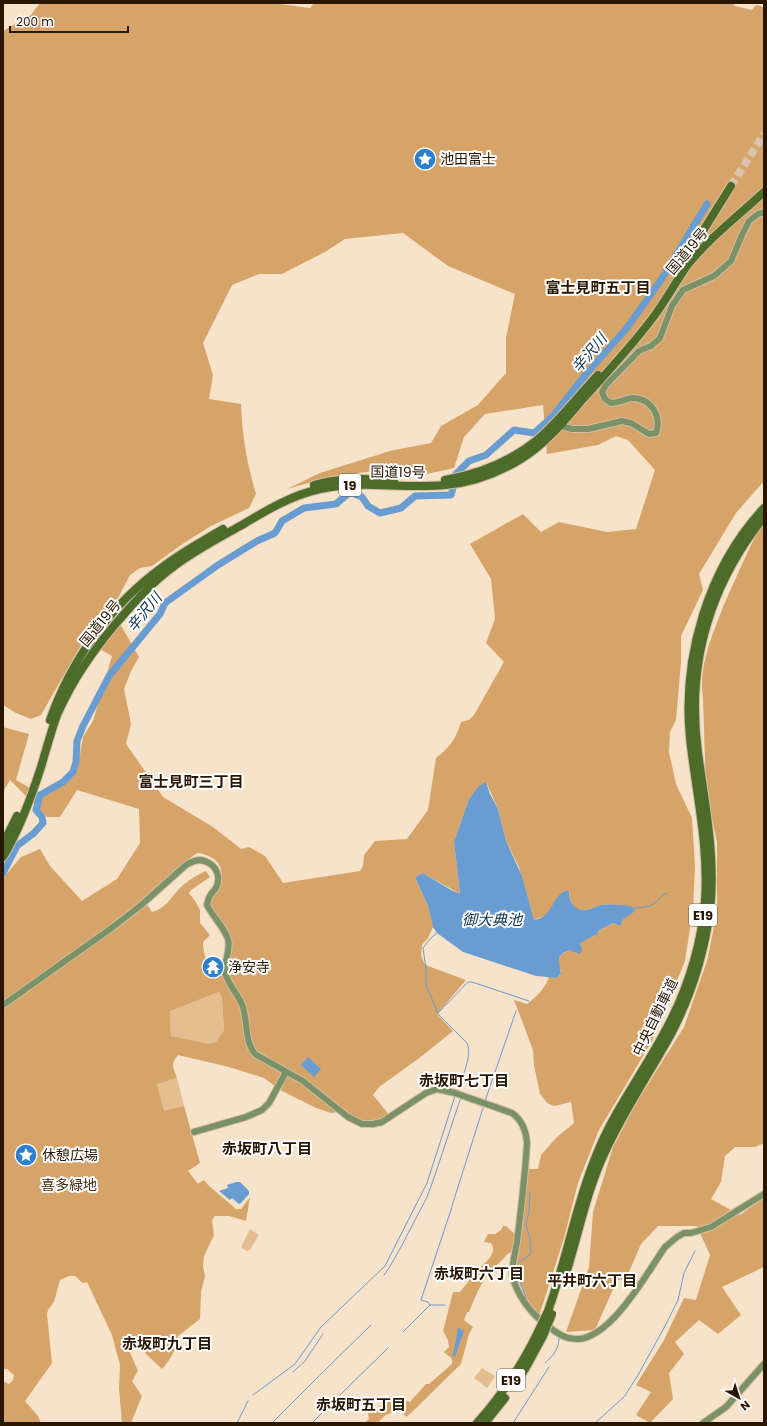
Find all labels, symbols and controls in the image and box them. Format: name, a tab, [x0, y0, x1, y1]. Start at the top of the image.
scale bar	[10, 8, 128, 34]
text: 200 m	[16, 13, 54, 30]
place icon: 池田富士	[412, 146, 438, 172]
place label: 池田富士	[440, 149, 496, 169]
street label: 国道19号	[662, 223, 712, 279]
district label: 富士見町五丁目	[545, 277, 651, 298]
water label: 辛沢川	[566, 327, 613, 377]
street label: 国道19号	[370, 462, 426, 482]
road number: 19	[339, 474, 361, 496]
water label: 辛沢川	[122, 586, 168, 636]
street label: 国道19号	[75, 595, 125, 651]
district label: 富士見町三丁目	[138, 771, 244, 792]
road number: E19	[689, 904, 717, 926]
water label: 御大典池	[462, 909, 524, 930]
temple icon: 浄安寺	[200, 954, 226, 980]
place label: 浄安寺	[228, 957, 270, 977]
street label: 中央自動車道	[628, 975, 682, 1059]
district label: 赤坂町七丁目	[419, 1070, 509, 1091]
district label: 赤坂町八丁目	[222, 1138, 312, 1159]
place icon: 休憩広場	[13, 1142, 39, 1168]
place label: 休憩広場	[42, 1145, 98, 1165]
park label: 喜多緑地	[41, 1175, 97, 1195]
district label: 赤坂町六丁目	[434, 1263, 524, 1284]
district label: 平井町六丁目	[547, 1270, 637, 1291]
district label: 赤坂町九丁目	[122, 1333, 212, 1354]
road number: E19	[497, 1369, 525, 1391]
north arrow	[719, 1378, 759, 1418]
district label: 赤坂町五丁目	[316, 1394, 406, 1415]
text: N	[737, 1397, 754, 1415]

